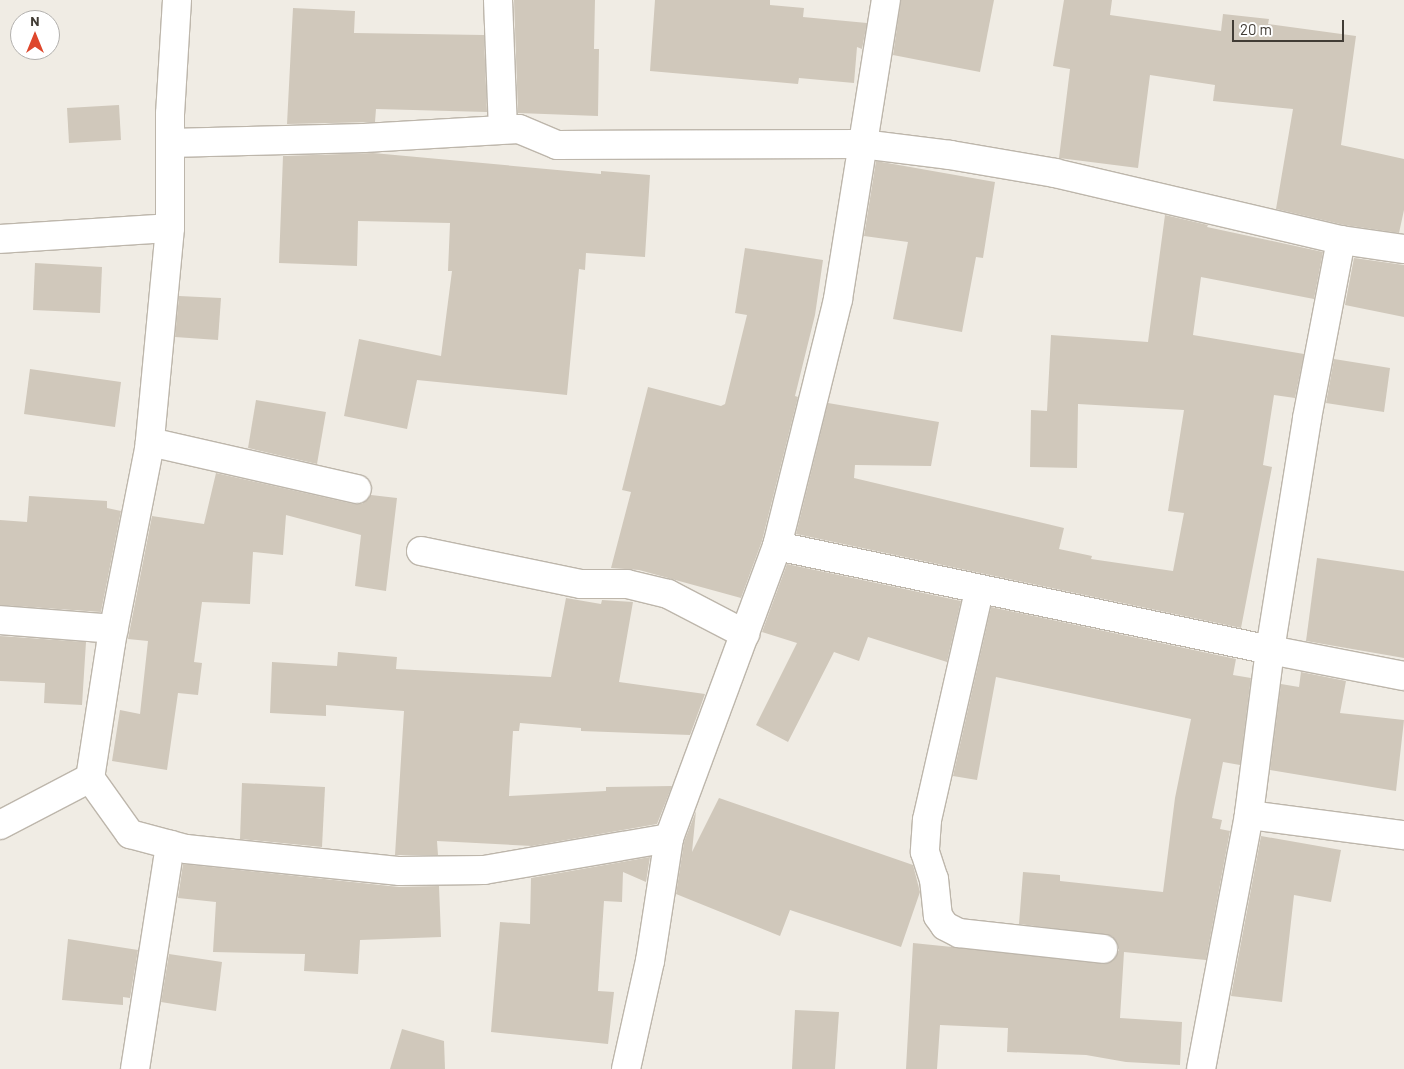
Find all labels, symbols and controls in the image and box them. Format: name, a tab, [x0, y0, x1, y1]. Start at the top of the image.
north arrow	[10, 10, 60, 60]
scale bar	[1234, 10, 1346, 42]
text: N	[30, 12, 40, 29]
text: 20 m	[1240, 20, 1272, 38]

